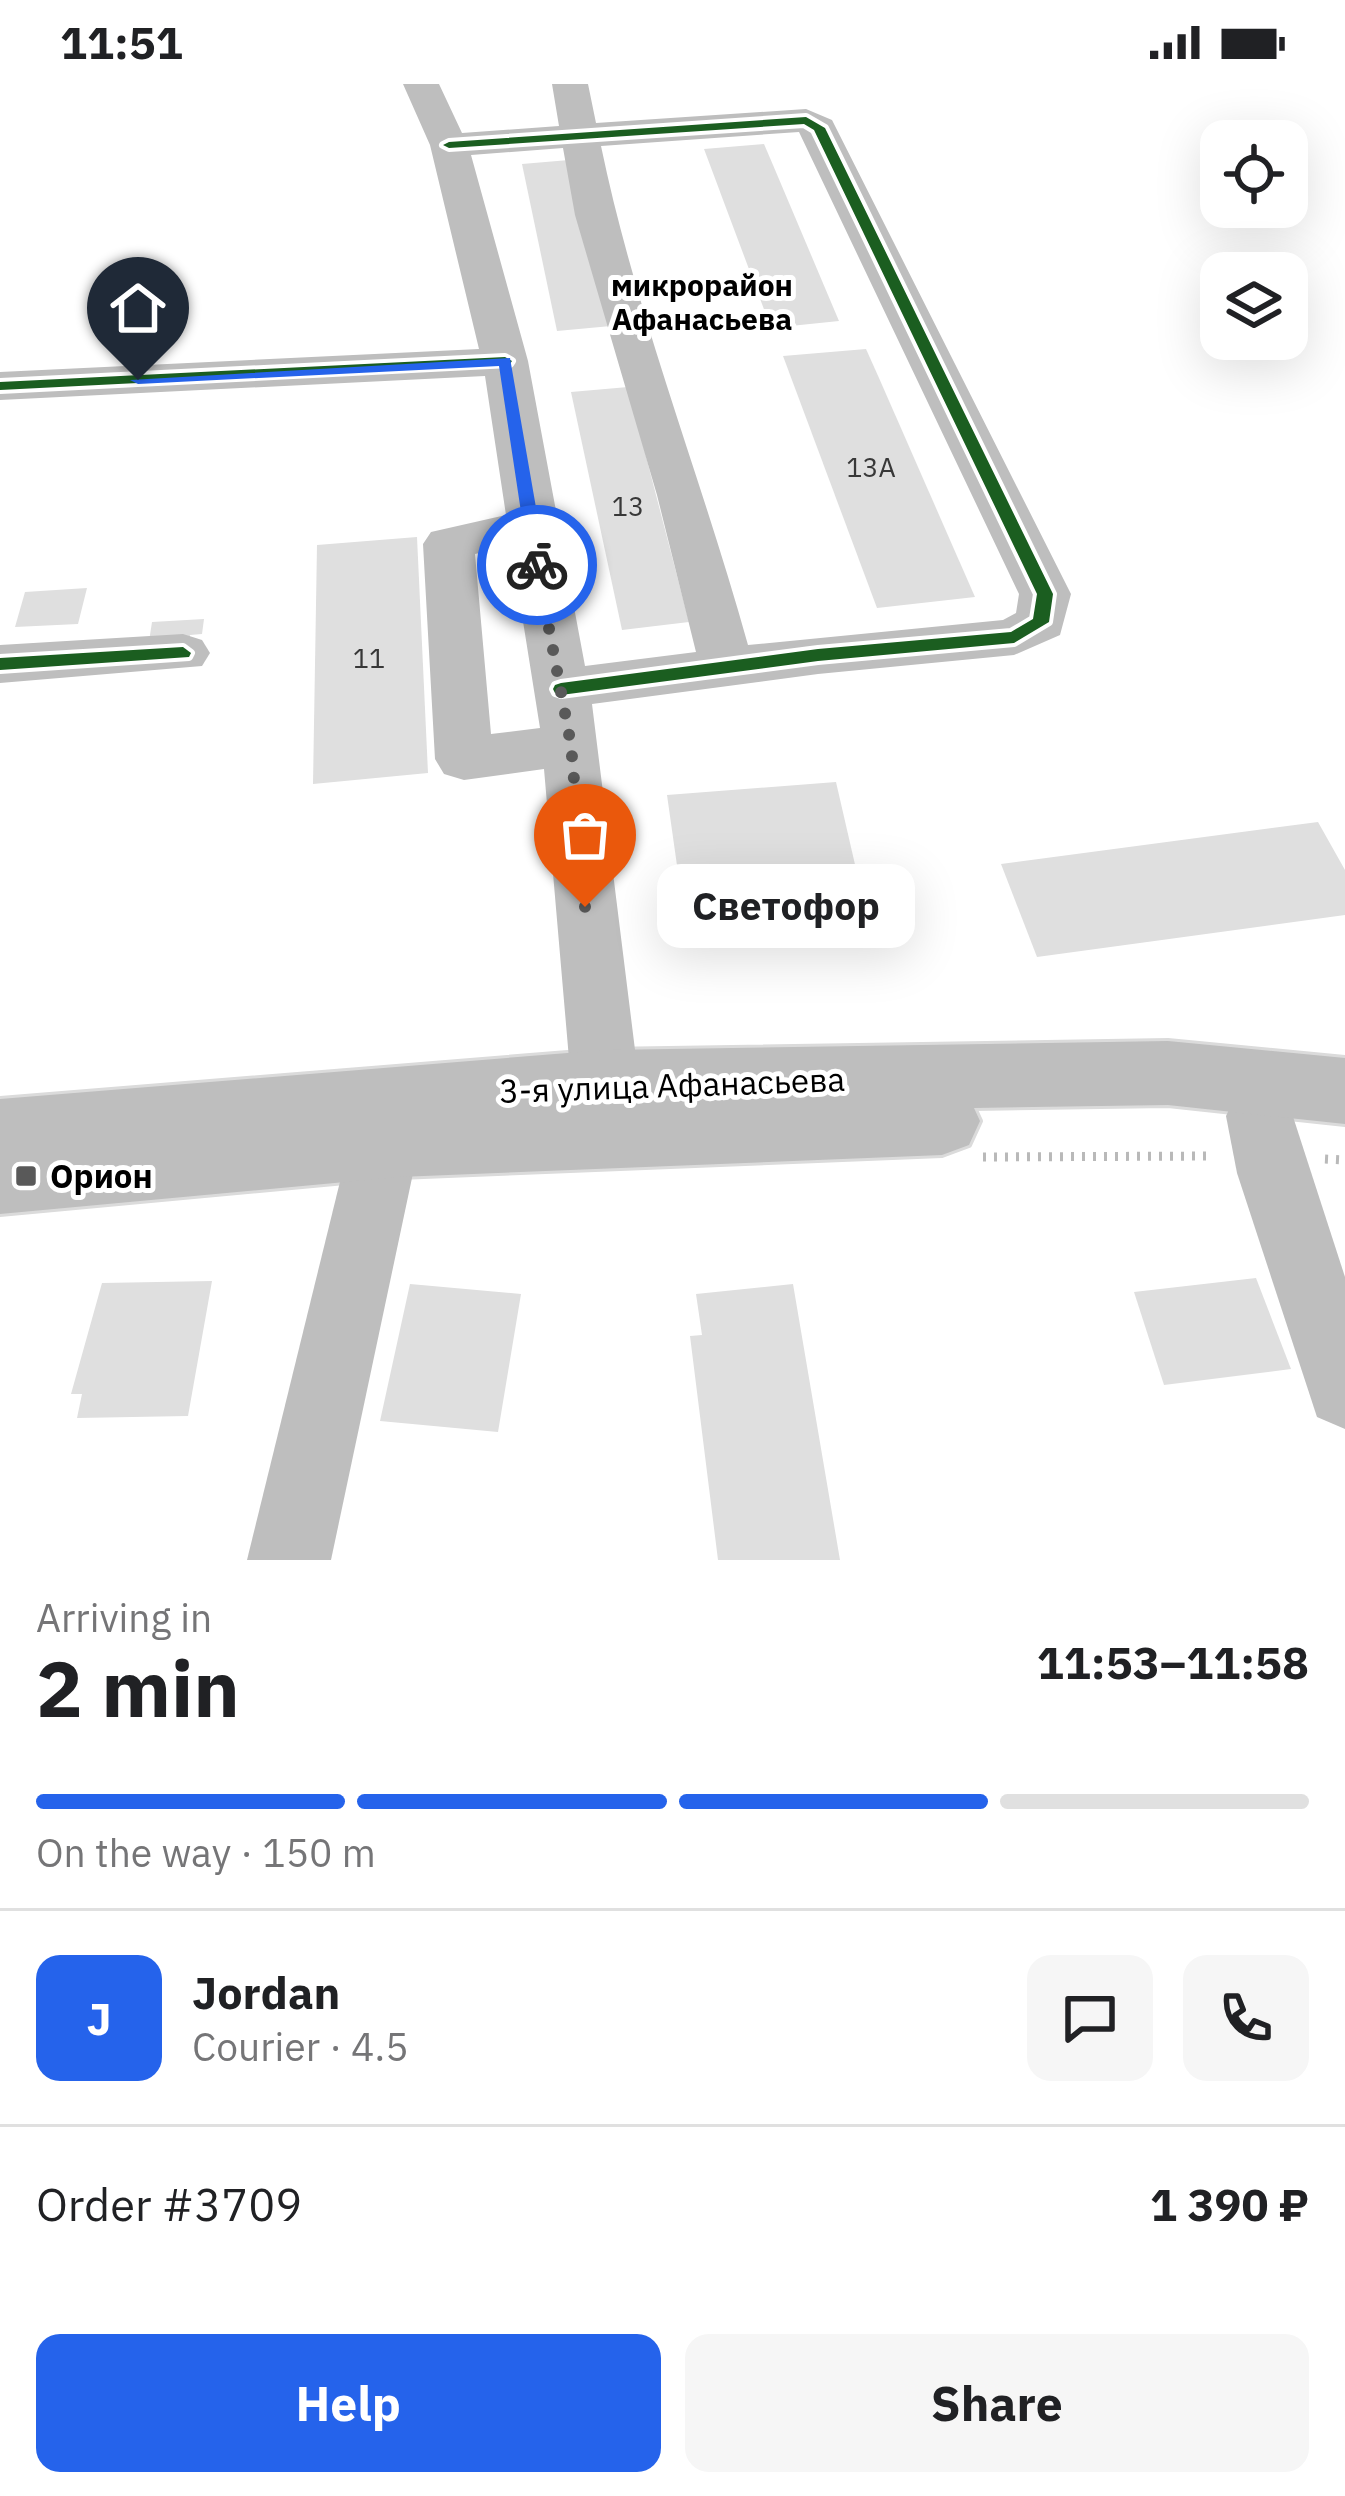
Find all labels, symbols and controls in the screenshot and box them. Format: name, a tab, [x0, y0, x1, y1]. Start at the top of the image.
text: 11:51	[60, 13, 183, 71]
map controls	[1200, 120, 1308, 360]
button: locate	[1200, 120, 1308, 228]
button: layers	[1200, 252, 1308, 360]
pin	[87, 257, 189, 380]
district label: микрорайон Афанасьева	[611, 265, 793, 338]
icon: home	[105, 275, 171, 341]
house number: 13А	[846, 449, 896, 484]
house number: 13	[612, 488, 644, 523]
courier	[477, 505, 597, 625]
icon: bike	[504, 532, 570, 598]
house number: 11	[353, 640, 385, 675]
pin	[534, 784, 636, 907]
icon: bag	[552, 802, 618, 868]
callout: Светофор	[657, 865, 915, 949]
text: Светофор	[692, 880, 880, 931]
street label: 3-я улица Афанасьева	[498, 1057, 846, 1112]
place label: Орион	[50, 1154, 153, 1197]
marker: Орион	[13, 1163, 39, 1189]
text: Arriving in	[36, 1592, 212, 1643]
text: 11:53–11:58	[1037, 1633, 1309, 1691]
text: 2 min	[36, 1637, 240, 1738]
text: On the way · 150 m	[36, 1827, 376, 1878]
button: chat	[1027, 1955, 1153, 2081]
button: phone	[1183, 1955, 1309, 2081]
text: Jordan	[192, 1963, 340, 2021]
text: J	[86, 1989, 112, 2047]
text: Courier · 4.5	[192, 2021, 409, 2072]
text: Order #3709	[36, 2175, 302, 2233]
text: 1 390 ₽	[1150, 2175, 1309, 2233]
button: Help	[36, 2334, 661, 2472]
button: Share	[685, 2334, 1309, 2472]

